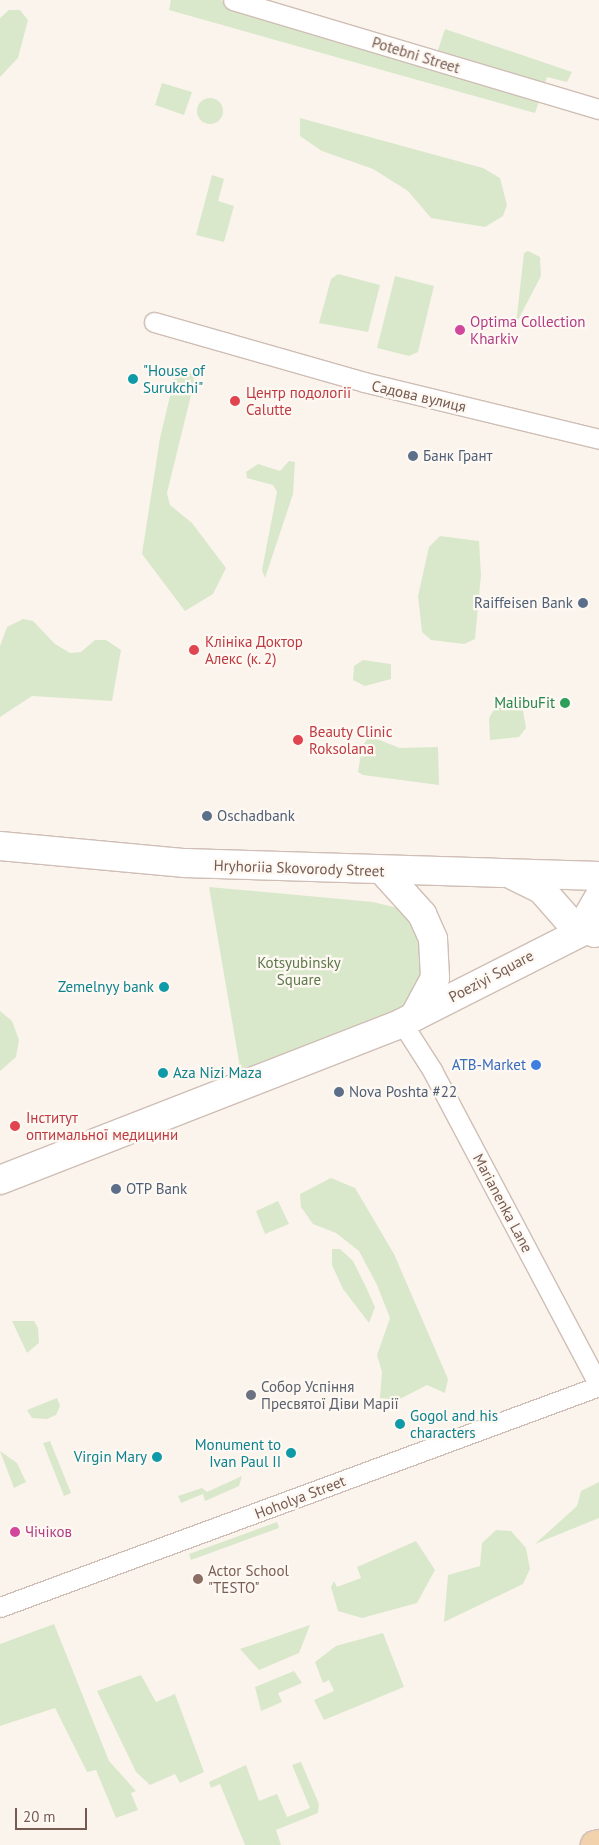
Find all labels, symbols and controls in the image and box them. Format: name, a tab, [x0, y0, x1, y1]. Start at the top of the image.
street label: Potebni Street	[370, 33, 462, 77]
place label: Optima Collection Kharkiv	[470, 312, 586, 347]
marker: Optima Collection Kharkiv	[454, 324, 466, 336]
place label: "House of Surukchi"	[143, 361, 205, 396]
marker: "House of Surukchi"	[127, 373, 139, 385]
street label: Садова вулиця	[370, 376, 468, 416]
place label: Центр подології Calutte	[246, 383, 351, 418]
marker: Центр подології Calutte	[228, 394, 242, 408]
place label: Банк Грант	[423, 447, 493, 465]
marker: Банк Грант	[407, 450, 419, 462]
place label: Raiffeisen Bank	[474, 594, 573, 612]
marker: Raiffeisen Bank	[577, 597, 589, 609]
place label: Клініка Доктор Алекс (к. 2)	[205, 632, 303, 667]
marker: Клініка Доктор Алекс (к. 2)	[187, 643, 201, 657]
place label: MalibuFit	[494, 694, 555, 712]
marker: MalibuFit	[559, 697, 571, 709]
place label: Beauty Clinic Roksolana	[309, 722, 393, 757]
marker: Beauty Clinic Roksolana	[291, 733, 305, 747]
place label: Oschadbank	[217, 807, 295, 825]
marker: Oschadbank	[201, 810, 213, 822]
street label: Hryhoriia Skovorody Street	[213, 856, 385, 880]
street label: Poeziyi Square	[446, 946, 536, 1006]
park label: Kotsyubinsky Square	[257, 953, 341, 988]
place label: Zemelnyy bank	[58, 978, 154, 996]
marker: Zemelnyy bank	[158, 981, 170, 993]
place label: ATB-Market	[452, 1056, 526, 1074]
marker: ATB-Market	[530, 1059, 542, 1071]
place label: Aza Nizi Maza	[173, 1064, 262, 1082]
marker: Aza Nizi Maza	[157, 1067, 169, 1079]
place label: Nova Poshta #22	[349, 1083, 457, 1101]
marker: Nova Poshta #22	[333, 1086, 345, 1098]
place label: Інститут оптимальної медицини	[26, 1108, 178, 1143]
marker: Інститут оптимальної медицини	[8, 1119, 22, 1133]
street label: Marianenka Lane	[469, 1151, 537, 1255]
place label: OTP Bank	[126, 1180, 188, 1198]
marker: OTP Bank	[110, 1183, 122, 1195]
place label: Собор Успіння Пресвятої Діви Марії	[261, 1377, 399, 1412]
marker: Собор Успіння Пресвятої Діви Марії	[245, 1389, 257, 1401]
place label: Gogol and his characters	[410, 1406, 498, 1441]
marker: Gogol and his characters	[394, 1418, 406, 1430]
place label: Monument to Ivan Paul II	[195, 1435, 281, 1470]
marker: Monument to Ivan Paul II	[285, 1447, 297, 1459]
place label: Virgin Mary	[74, 1448, 147, 1466]
marker: Virgin Mary	[151, 1451, 163, 1463]
street label: Hoholya Street	[252, 1471, 348, 1523]
place label: Чічіков	[25, 1523, 72, 1541]
marker: Чічіков	[9, 1526, 21, 1538]
place label: Actor School "TЕSTO"	[208, 1561, 289, 1596]
marker: Actor School "TЕSTO"	[192, 1573, 204, 1585]
scale bar	[18, 1798, 90, 1830]
text: 20 m	[23, 1807, 56, 1826]

